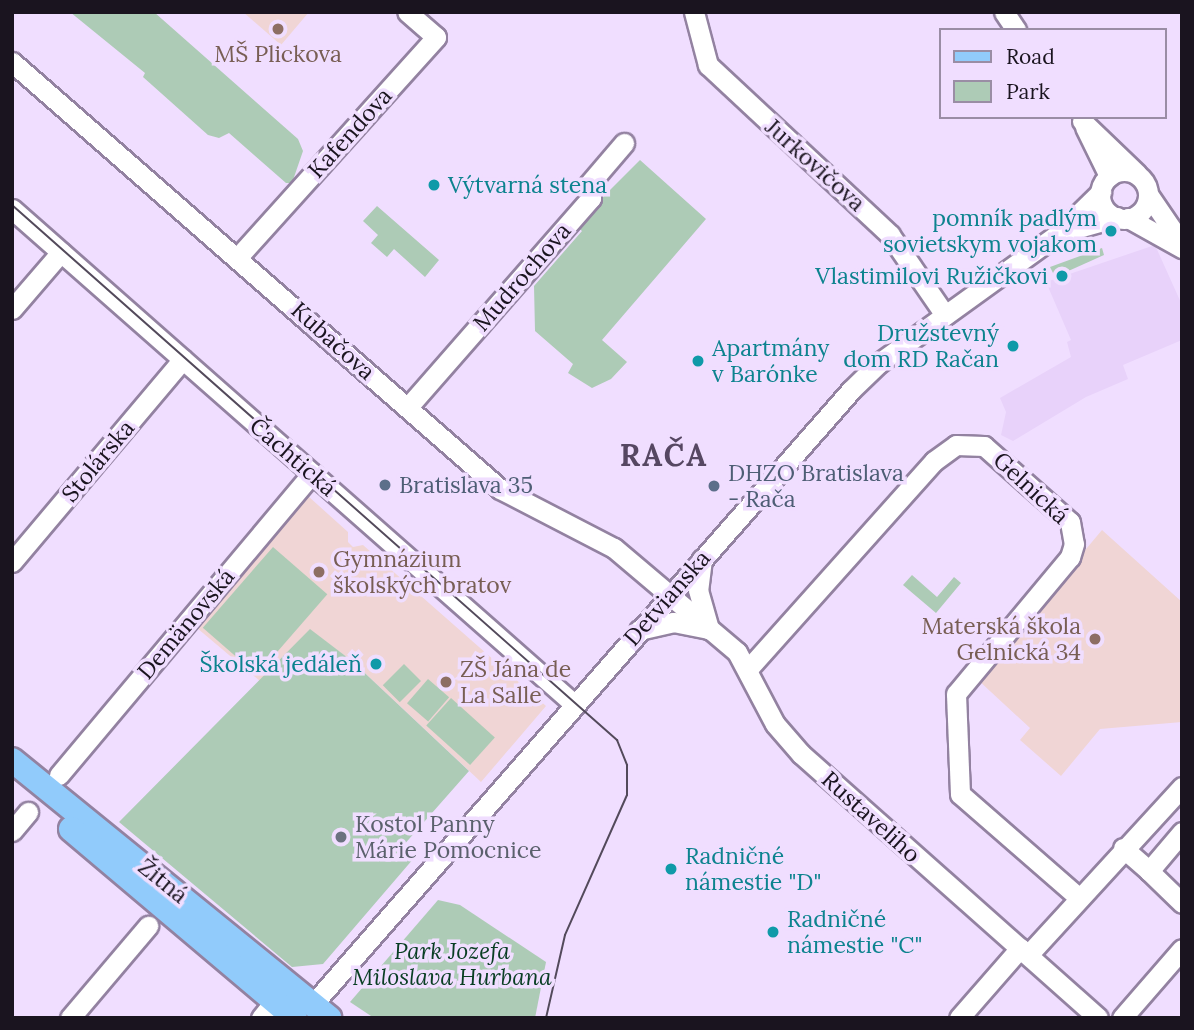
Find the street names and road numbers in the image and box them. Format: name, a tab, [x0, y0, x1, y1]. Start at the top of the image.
street label: Kafendova	[302, 82, 398, 184]
street label: Jurkovičova	[760, 113, 870, 217]
street label: Mudrochova	[467, 217, 577, 337]
street label: Kubačova	[285, 296, 381, 386]
street label: Čachtická	[244, 412, 342, 502]
street label: Stolárska	[56, 414, 140, 508]
street label: Gelnická	[988, 446, 1074, 530]
street label: Detvianska	[618, 545, 716, 651]
street label: Demänovská	[132, 563, 240, 685]
street label: Rustaveliho	[816, 766, 926, 868]
street label: Žitná	[133, 853, 193, 909]

